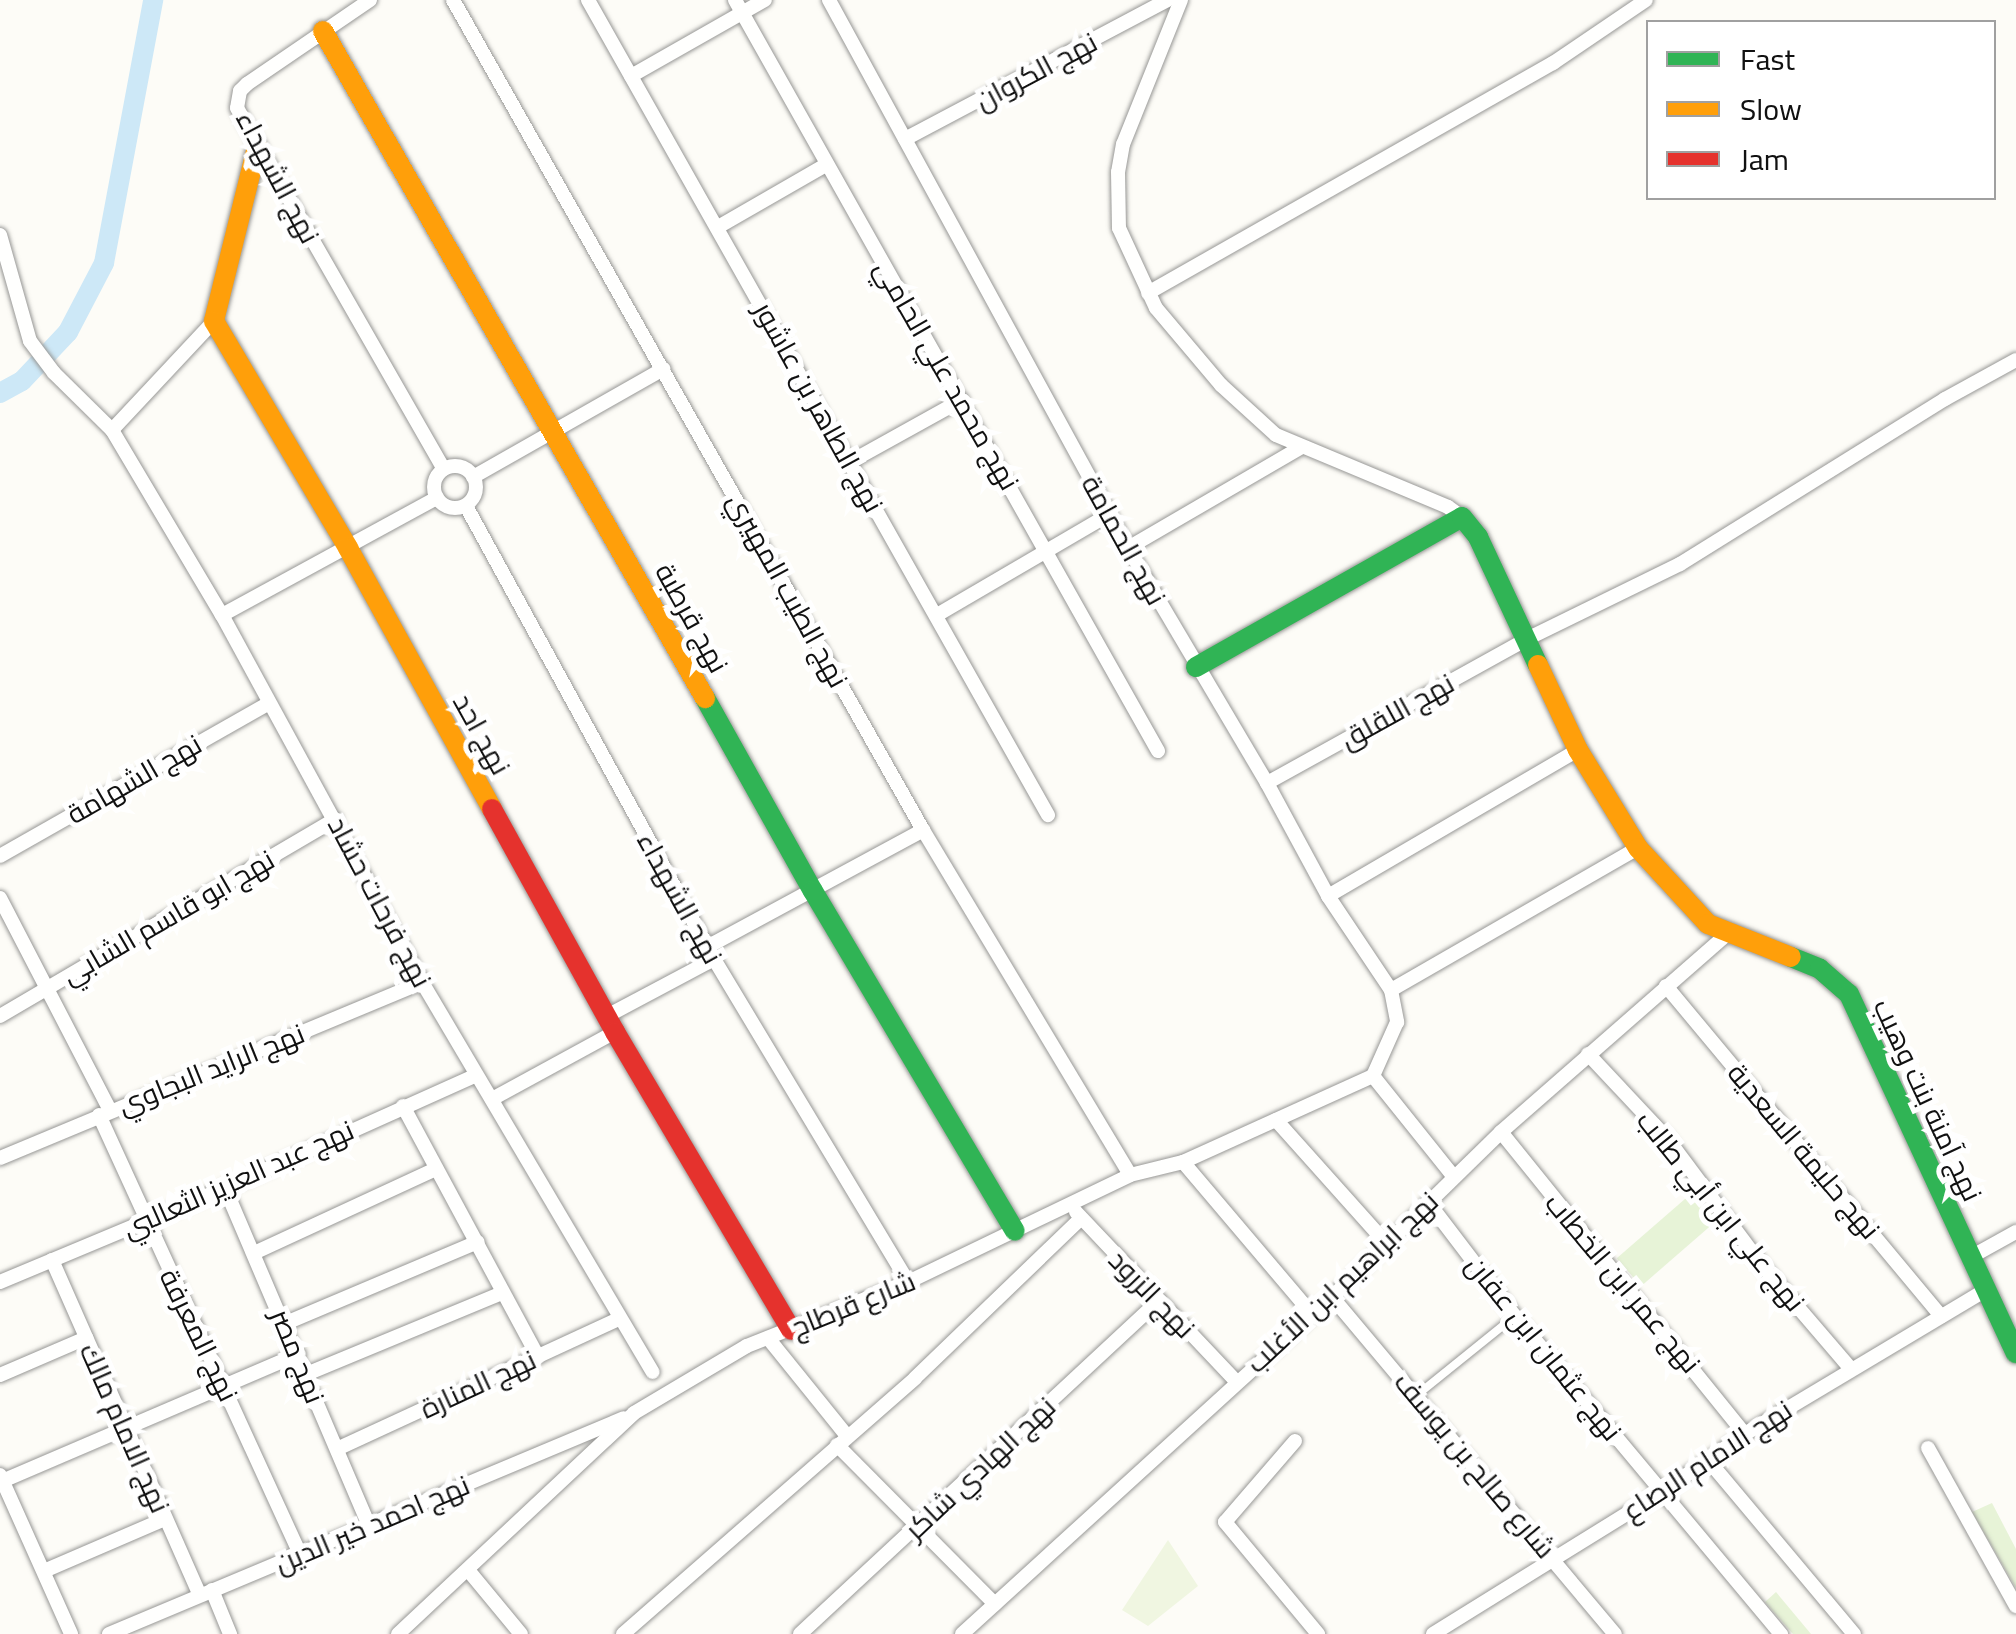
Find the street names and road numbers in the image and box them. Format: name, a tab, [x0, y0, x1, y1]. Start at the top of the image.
street label: نهج الكروان	[969, 25, 1103, 117]
street label: نهج الشهداء	[229, 105, 327, 249]
street label: نهج محمد علي الحامي	[867, 254, 1027, 496]
street label: نهج الطاهر بن عاشور	[747, 296, 891, 518]
street label: نهج الحمامة	[1075, 469, 1173, 611]
street label: نهج الطيب المهيري	[721, 487, 855, 693]
street label: نهج قرطبة	[648, 557, 736, 679]
street label: نهج اللقلق	[1334, 666, 1460, 756]
street label: نهج احد	[446, 687, 518, 781]
street label: نهج الشهامة	[61, 727, 207, 831]
street label: نهج فرحات حشاد	[321, 811, 439, 993]
street label: نهج الشهداء	[630, 826, 730, 970]
street label: نهج ابو قاسم الشابي	[56, 842, 280, 992]
street label: نهج آمنة بنت وهيب	[1866, 994, 1990, 1206]
street label: نهج الرايد البجاوي	[113, 1016, 309, 1122]
street label: نهج حليمة السعدية	[1721, 1056, 1887, 1246]
street label: نهج علي ابن أبي طالب	[1630, 1104, 1812, 1318]
street label: نهج عبد العزيز الثعالبي	[117, 1113, 359, 1245]
street label: نهج ابراهيم ابن الأغلب	[1239, 1184, 1445, 1380]
street label: نهج عمر ابن الخطاب	[1538, 1186, 1708, 1380]
street label: نهج الزرود	[1102, 1243, 1202, 1345]
street label: نهج عثمان ابن عفان	[1459, 1249, 1629, 1447]
street label: نهج المعرفة	[153, 1263, 245, 1407]
street label: شارع قرطاج	[786, 1264, 920, 1344]
street label: نهج مصر	[264, 1304, 332, 1408]
street label: نهج الامام مالك	[73, 1338, 177, 1518]
street label: نهج المنارة	[415, 1343, 541, 1425]
street label: شارع صالح بن يوسف	[1387, 1365, 1563, 1565]
street label: نهج الهادي شاكر	[898, 1390, 1062, 1546]
street label: نهج الامام الرصاع	[1616, 1393, 1798, 1527]
street label: نهج احمد خير الدين	[270, 1468, 474, 1580]

